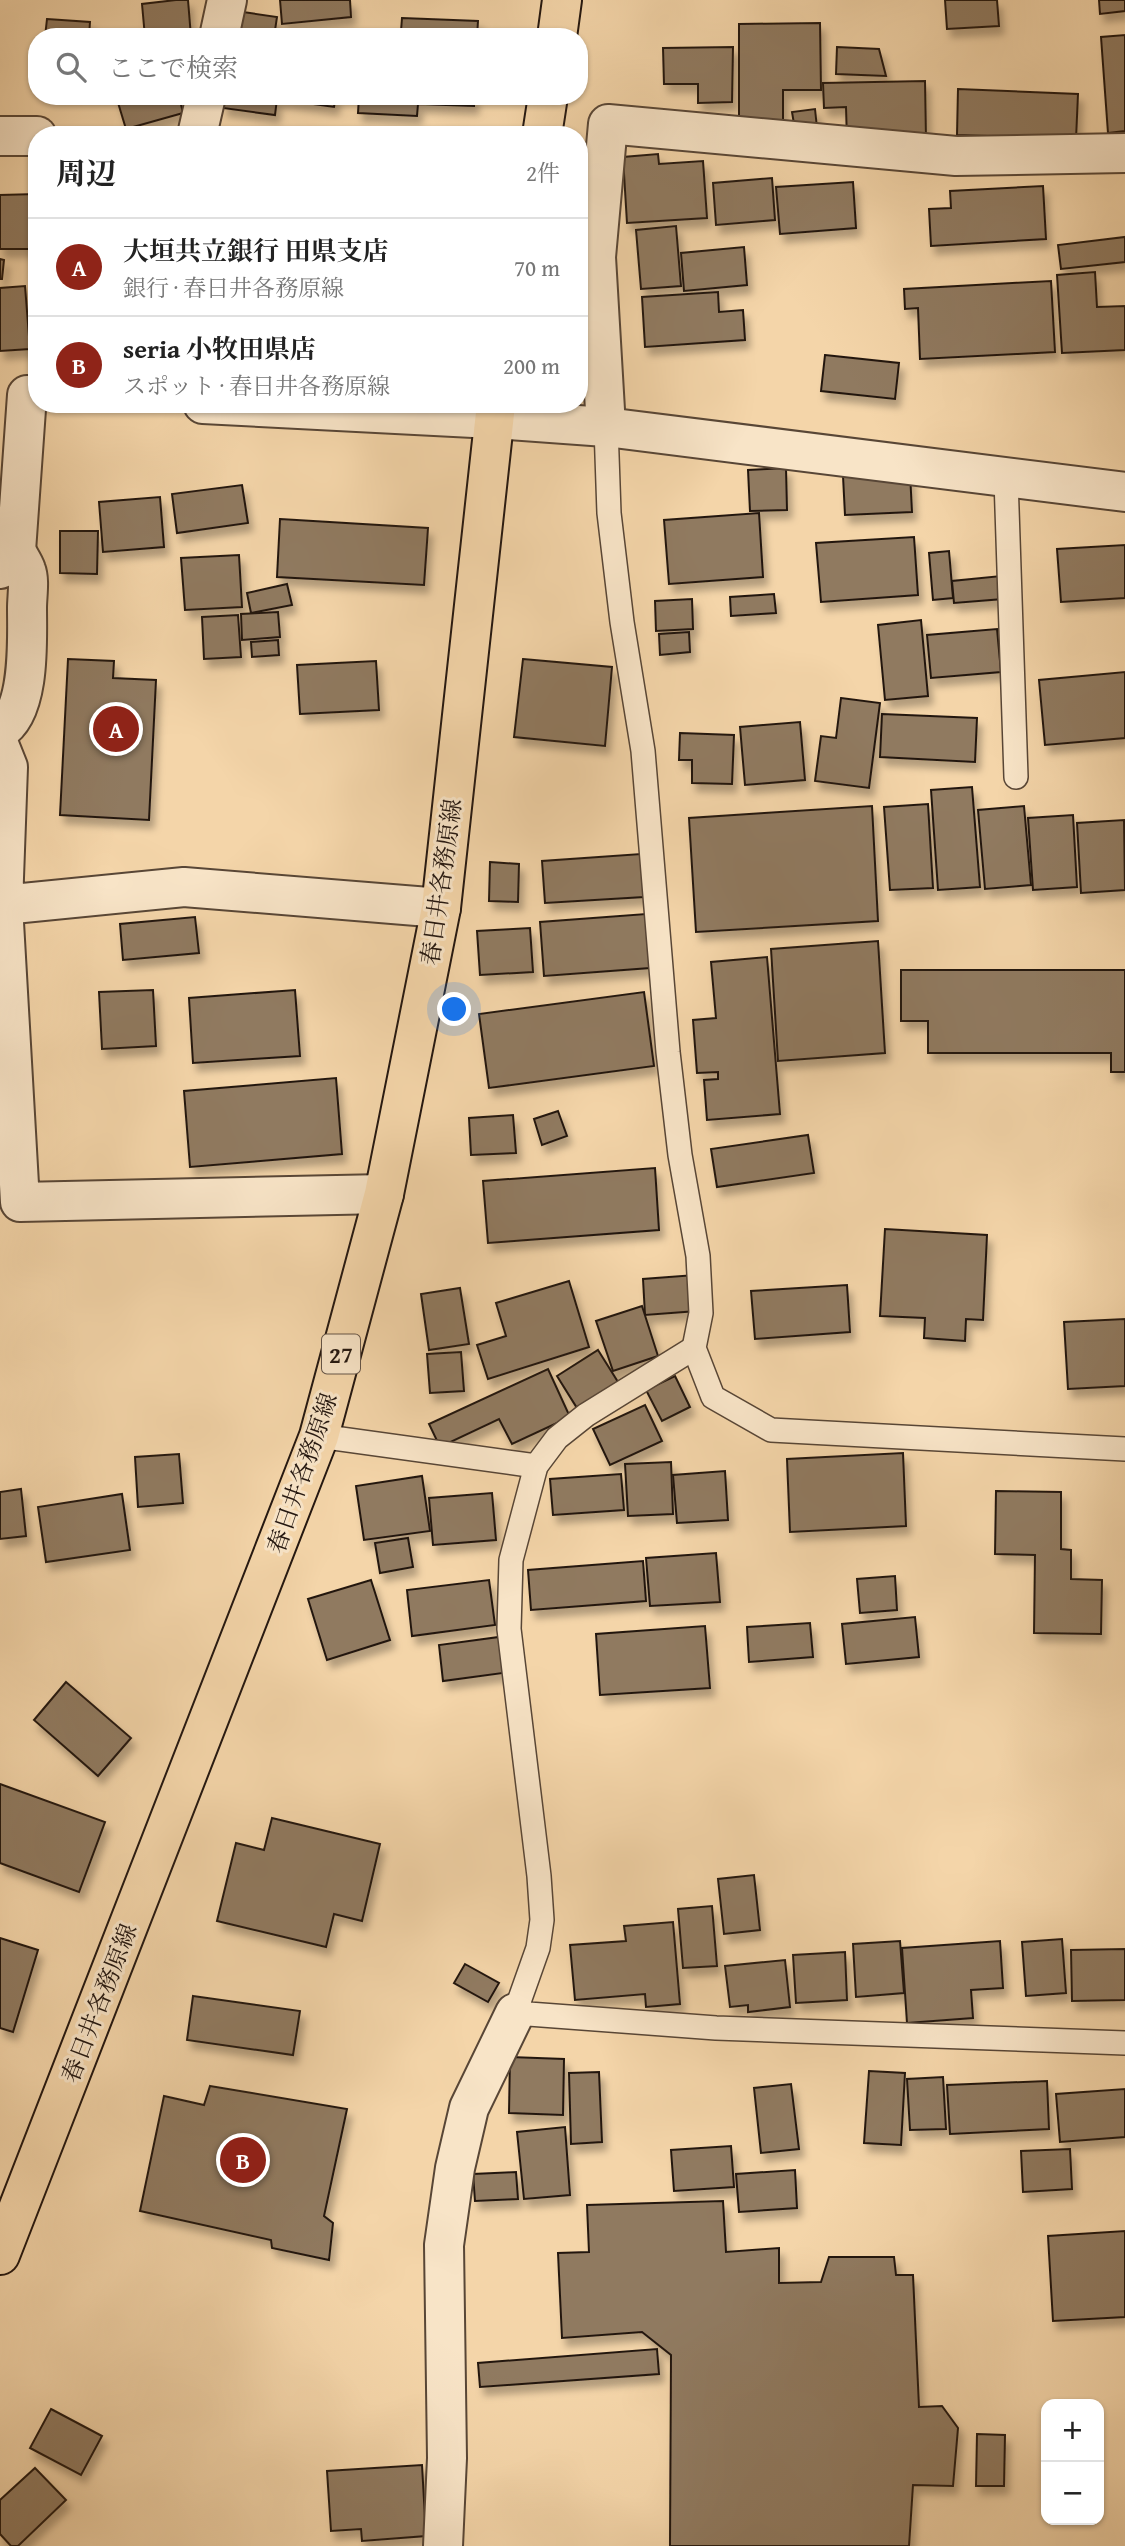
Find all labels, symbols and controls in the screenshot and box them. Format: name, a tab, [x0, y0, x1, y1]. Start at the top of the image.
search box	[28, 28, 588, 105]
icon: search	[52, 48, 90, 86]
text: ここで検索	[108, 48, 238, 87]
text: 周辺	[56, 151, 116, 195]
text: 2件	[526, 156, 560, 189]
text: 大垣共立銀行 田県支店	[123, 231, 389, 270]
text: A	[72, 251, 86, 284]
text: 70 m	[514, 251, 560, 284]
text: 銀行 · 春日井各務原線	[123, 271, 344, 304]
text: seria 小牧田県店	[123, 329, 316, 368]
text: B	[72, 349, 86, 382]
text: 200 m	[503, 349, 560, 382]
text: スポット · 春日井各務原線	[123, 369, 390, 402]
pin: A	[93, 703, 139, 755]
street label: 春日井各務原線	[412, 796, 470, 968]
your location	[437, 992, 471, 1026]
road number: 27	[322, 1334, 360, 1373]
street label: 春日井各務原線	[258, 1388, 346, 1558]
street label: 春日井各務原線	[53, 1918, 145, 2088]
pin: B	[220, 2134, 266, 2186]
map controls	[1041, 2399, 1104, 2525]
button: +	[1041, 2399, 1104, 2462]
button: −	[1041, 2462, 1104, 2525]

